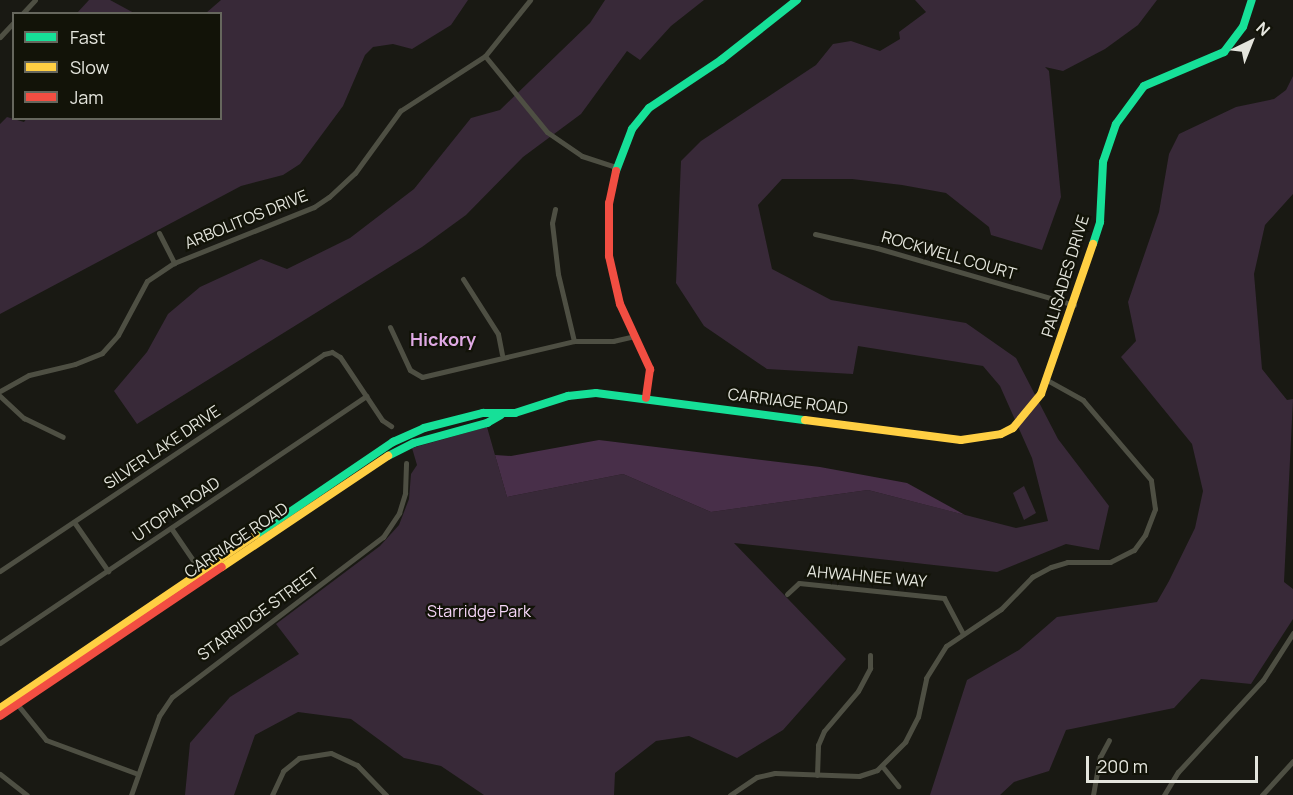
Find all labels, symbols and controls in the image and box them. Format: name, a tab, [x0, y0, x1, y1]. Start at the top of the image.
legend	[12, 12, 222, 120]
north arrow	[1221, 12, 1281, 72]
text: N	[1252, 17, 1275, 41]
text: Fast	[70, 25, 105, 49]
text: Slow	[70, 55, 109, 79]
text: Jam	[70, 85, 104, 109]
street label: ARBOLITOS DRIVE	[182, 186, 310, 252]
street label: PALISADES DRIVE	[1037, 213, 1093, 339]
street label: ROCKWELL COURT	[879, 226, 1019, 284]
district label: Hickory	[410, 328, 476, 350]
street label: CARRIAGE ROAD	[727, 384, 849, 418]
street label: SILVER LAKE DRIVE	[100, 401, 224, 493]
street label: UTOPIA ROAD	[129, 473, 223, 545]
street label: CARRIAGE ROAD	[181, 498, 291, 582]
street label: AHWAHNEE WAY	[806, 561, 928, 591]
street label: STARRIDGE STREET	[194, 564, 322, 664]
park label: Starridge Park	[427, 601, 531, 621]
scale bar	[1089, 744, 1262, 782]
text: 200 m	[1097, 754, 1148, 778]

